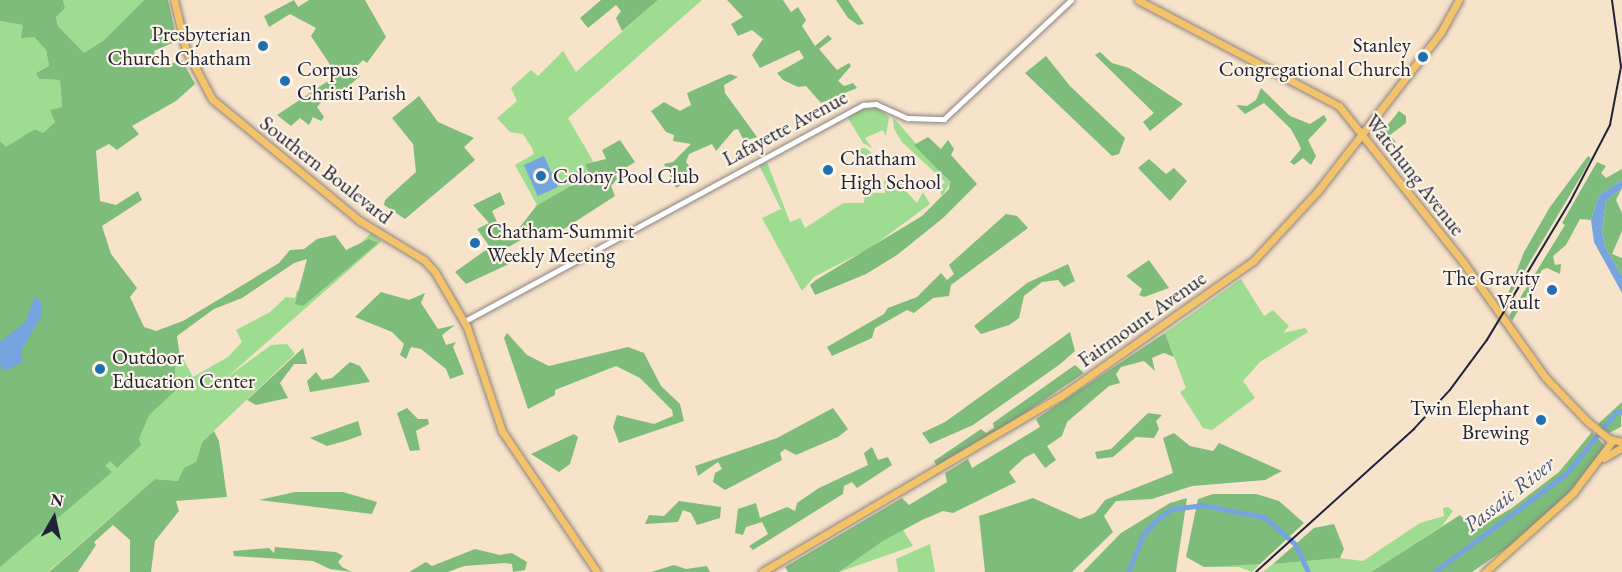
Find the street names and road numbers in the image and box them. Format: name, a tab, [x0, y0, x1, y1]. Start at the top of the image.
street label: Lafayette Avenue	[718, 85, 852, 171]
street label: Watchung Avenue	[1360, 109, 1470, 241]
street label: Southern Boulevard	[255, 110, 397, 230]
street label: Fairmount Avenue	[1073, 265, 1211, 373]

